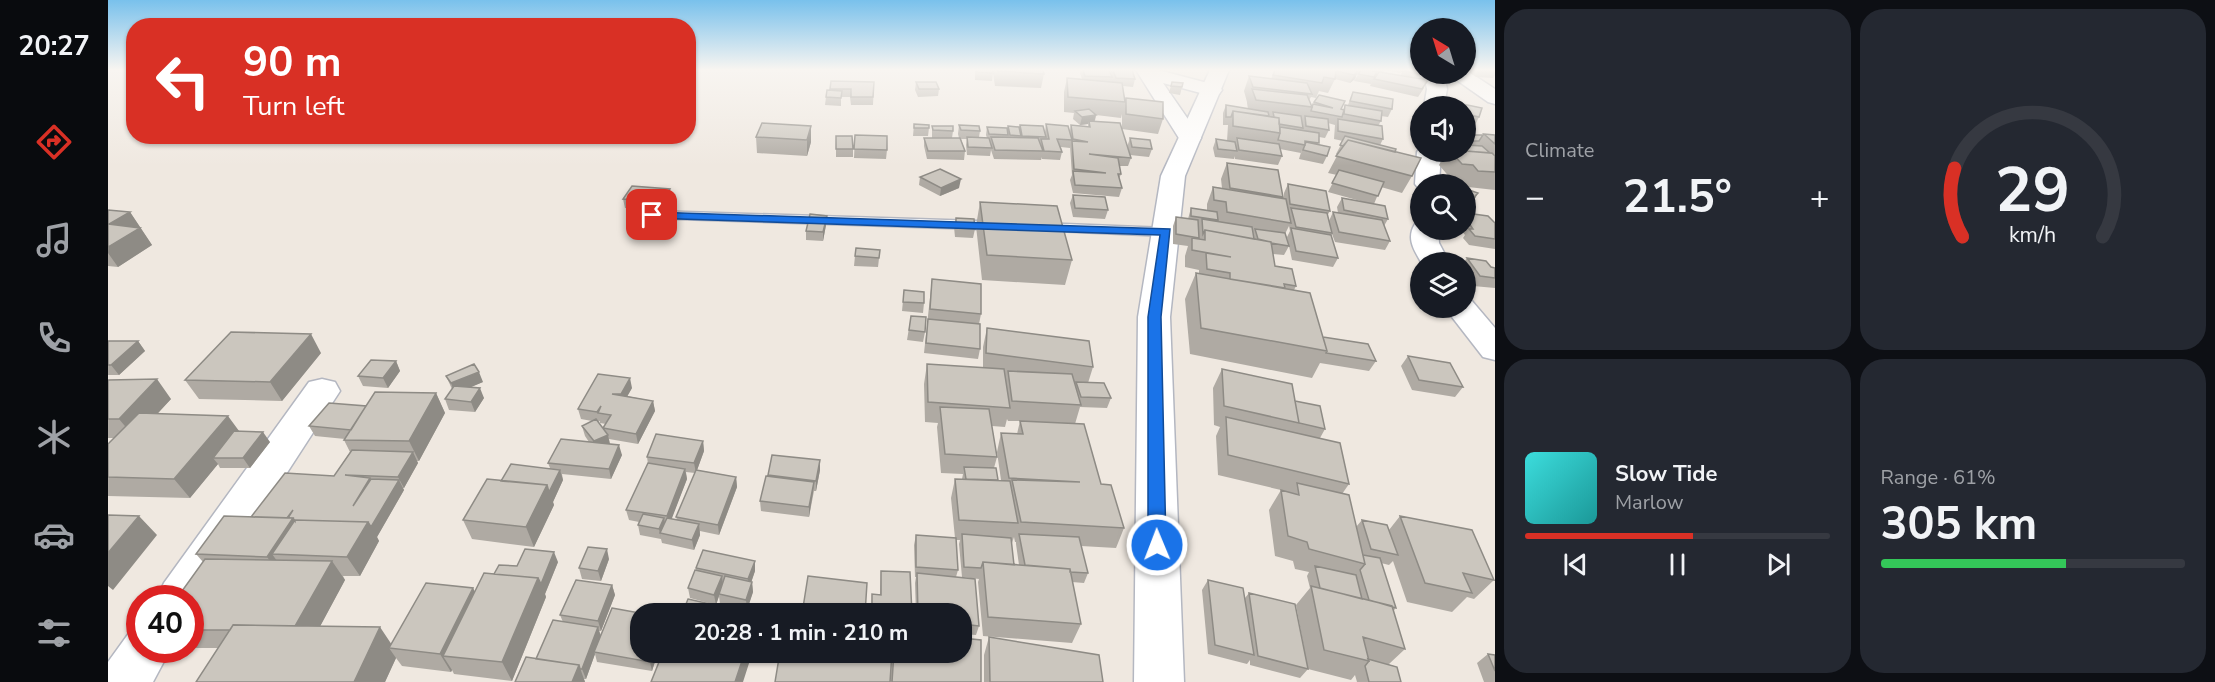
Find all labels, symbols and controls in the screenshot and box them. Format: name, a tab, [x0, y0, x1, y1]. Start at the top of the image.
north arrow	[1410, 18, 1476, 84]
map controls	[1410, 18, 1476, 318]
text: 20:27	[18, 28, 90, 65]
text: 90 m	[243, 34, 342, 91]
icon: left	[144, 42, 222, 120]
text: Turn left	[243, 88, 344, 125]
button: sound	[1410, 96, 1476, 162]
icon: directions	[33, 121, 75, 163]
text: Climate	[1525, 137, 1594, 164]
text: 29	[1995, 148, 2070, 233]
text: 21.5°	[1623, 167, 1732, 228]
button: search	[1410, 174, 1476, 240]
text: −	[1525, 175, 1545, 220]
text: +	[1810, 175, 1830, 220]
pin	[626, 189, 677, 240]
icon: arrive	[635, 198, 668, 231]
icon: music	[33, 219, 75, 261]
text: km/h	[2009, 220, 2056, 250]
button: layers	[1410, 252, 1476, 318]
icon: phone	[33, 317, 75, 359]
icon: climate	[33, 416, 75, 458]
text: Slow Tide	[1615, 459, 1717, 489]
text: Range · 61%	[1881, 464, 1996, 491]
text: Marlow	[1615, 489, 1683, 516]
text: 305 km	[1881, 494, 2037, 555]
position arrow	[1125, 513, 1189, 577]
icon: car	[33, 514, 75, 556]
icon: previous	[1559, 548, 1592, 581]
icon: pause	[1661, 548, 1694, 581]
icon: next	[1762, 548, 1795, 581]
speed limit sign: 40	[126, 585, 204, 663]
icon: filters	[33, 612, 75, 654]
text: 20:28 · 1 min · 210 m	[694, 618, 908, 648]

